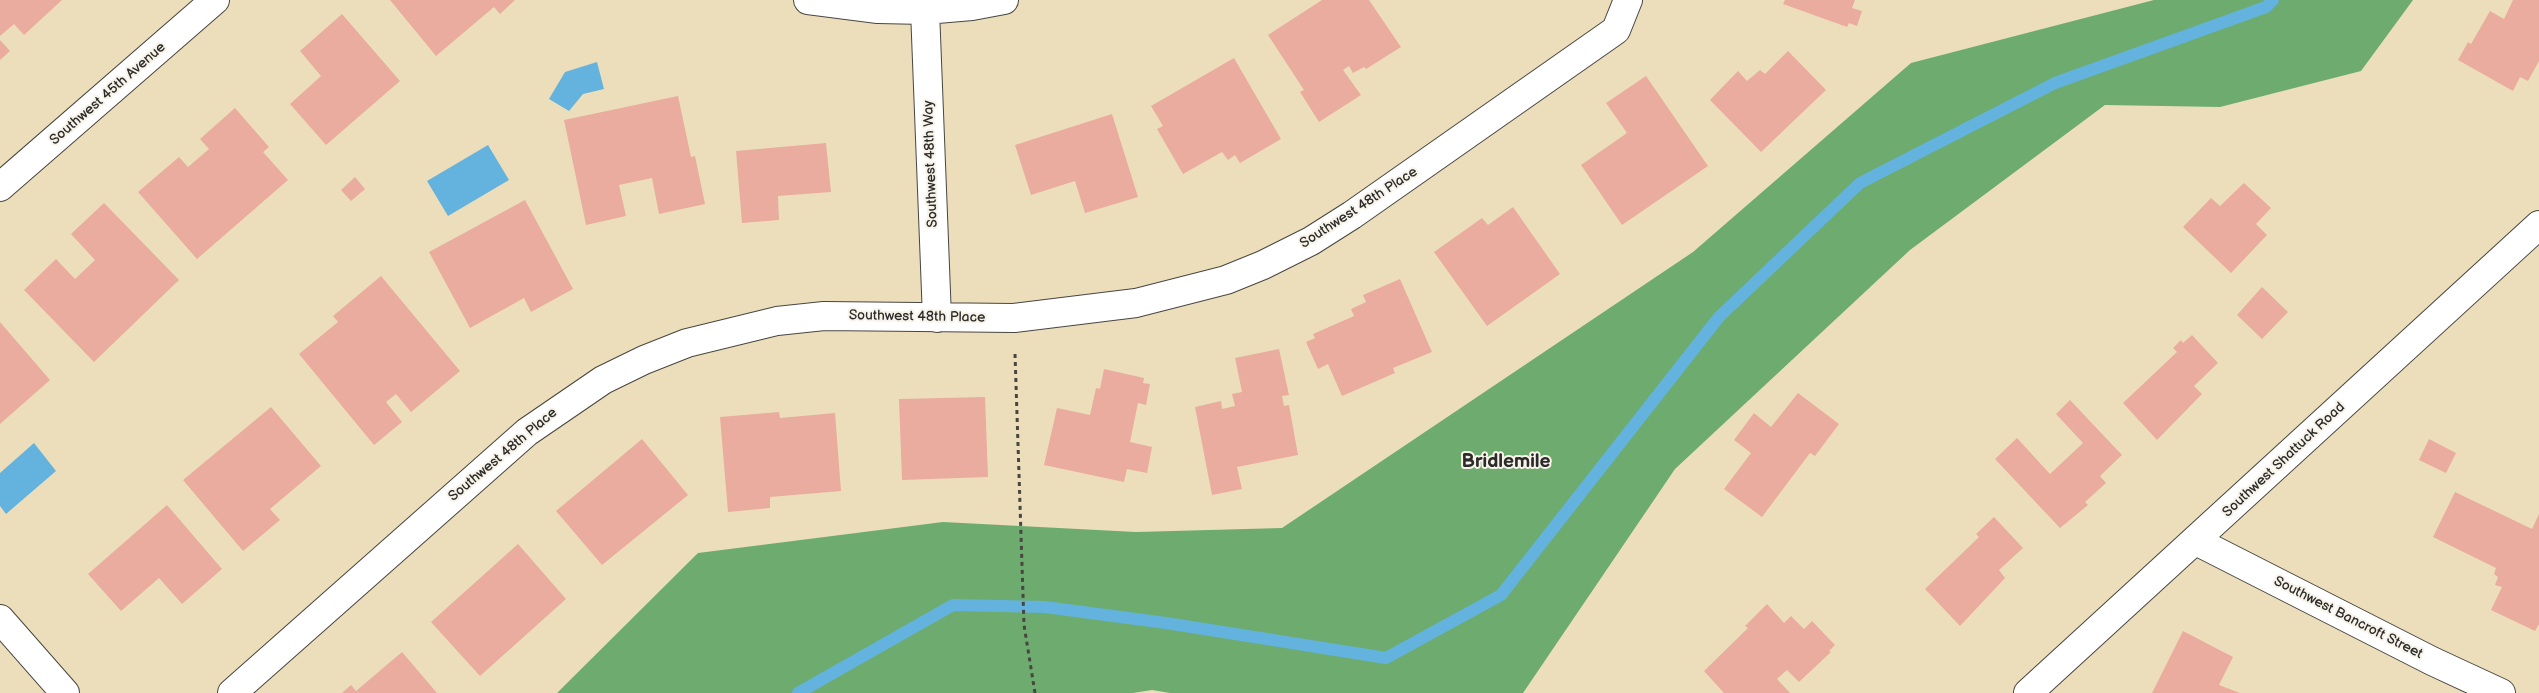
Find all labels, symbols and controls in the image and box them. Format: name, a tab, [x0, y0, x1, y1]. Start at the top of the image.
street label: Southwest 45th Avenue	[47, 39, 169, 149]
street label: Southwest 48th Way	[920, 100, 942, 228]
street label: Southwest 48th Place	[1297, 164, 1421, 252]
street label: Southwest 48th Place	[849, 307, 985, 327]
street label: Southwest Shattuck Road	[2219, 399, 2349, 521]
street label: Southwest 48th Place	[445, 405, 561, 505]
district label: Bridlemile	[1462, 451, 1550, 473]
street label: Southwest Bancroft Street	[2271, 573, 2425, 663]

